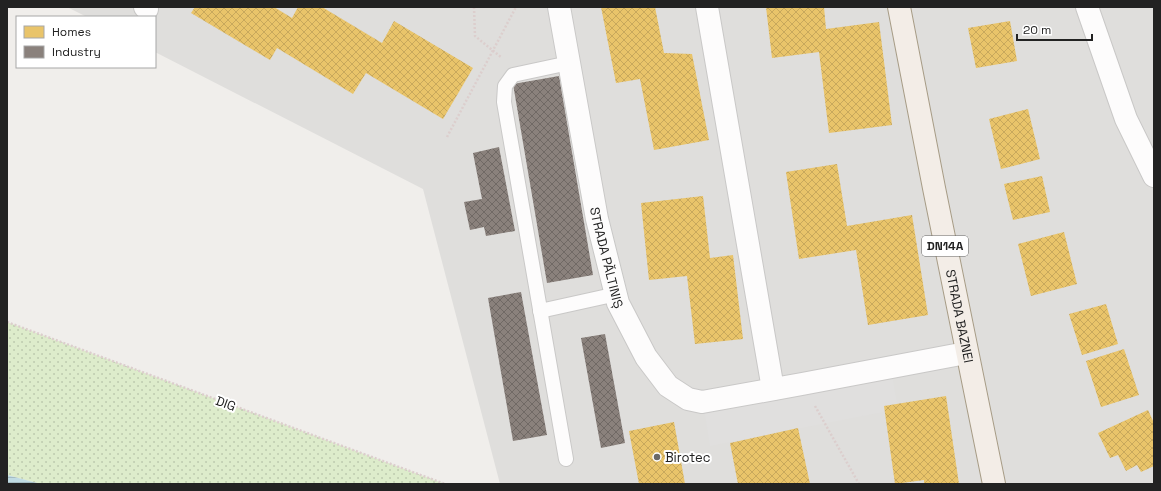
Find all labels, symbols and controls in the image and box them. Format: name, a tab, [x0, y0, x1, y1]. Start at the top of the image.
legend	[16, 16, 156, 68]
scale bar	[1017, 16, 1092, 42]
text: 20 m	[1023, 22, 1051, 38]
text: Homes	[52, 24, 91, 40]
text: Industry	[52, 44, 101, 60]
street label: STRADA PĂLTINIȘ	[586, 206, 627, 311]
road number: DN14A	[922, 236, 968, 256]
street label: STRADA BAZNEI	[942, 268, 977, 364]
street label: DIG	[213, 392, 238, 415]
place label: Birotec	[665, 449, 711, 466]
marker: Birotec	[652, 452, 662, 462]

